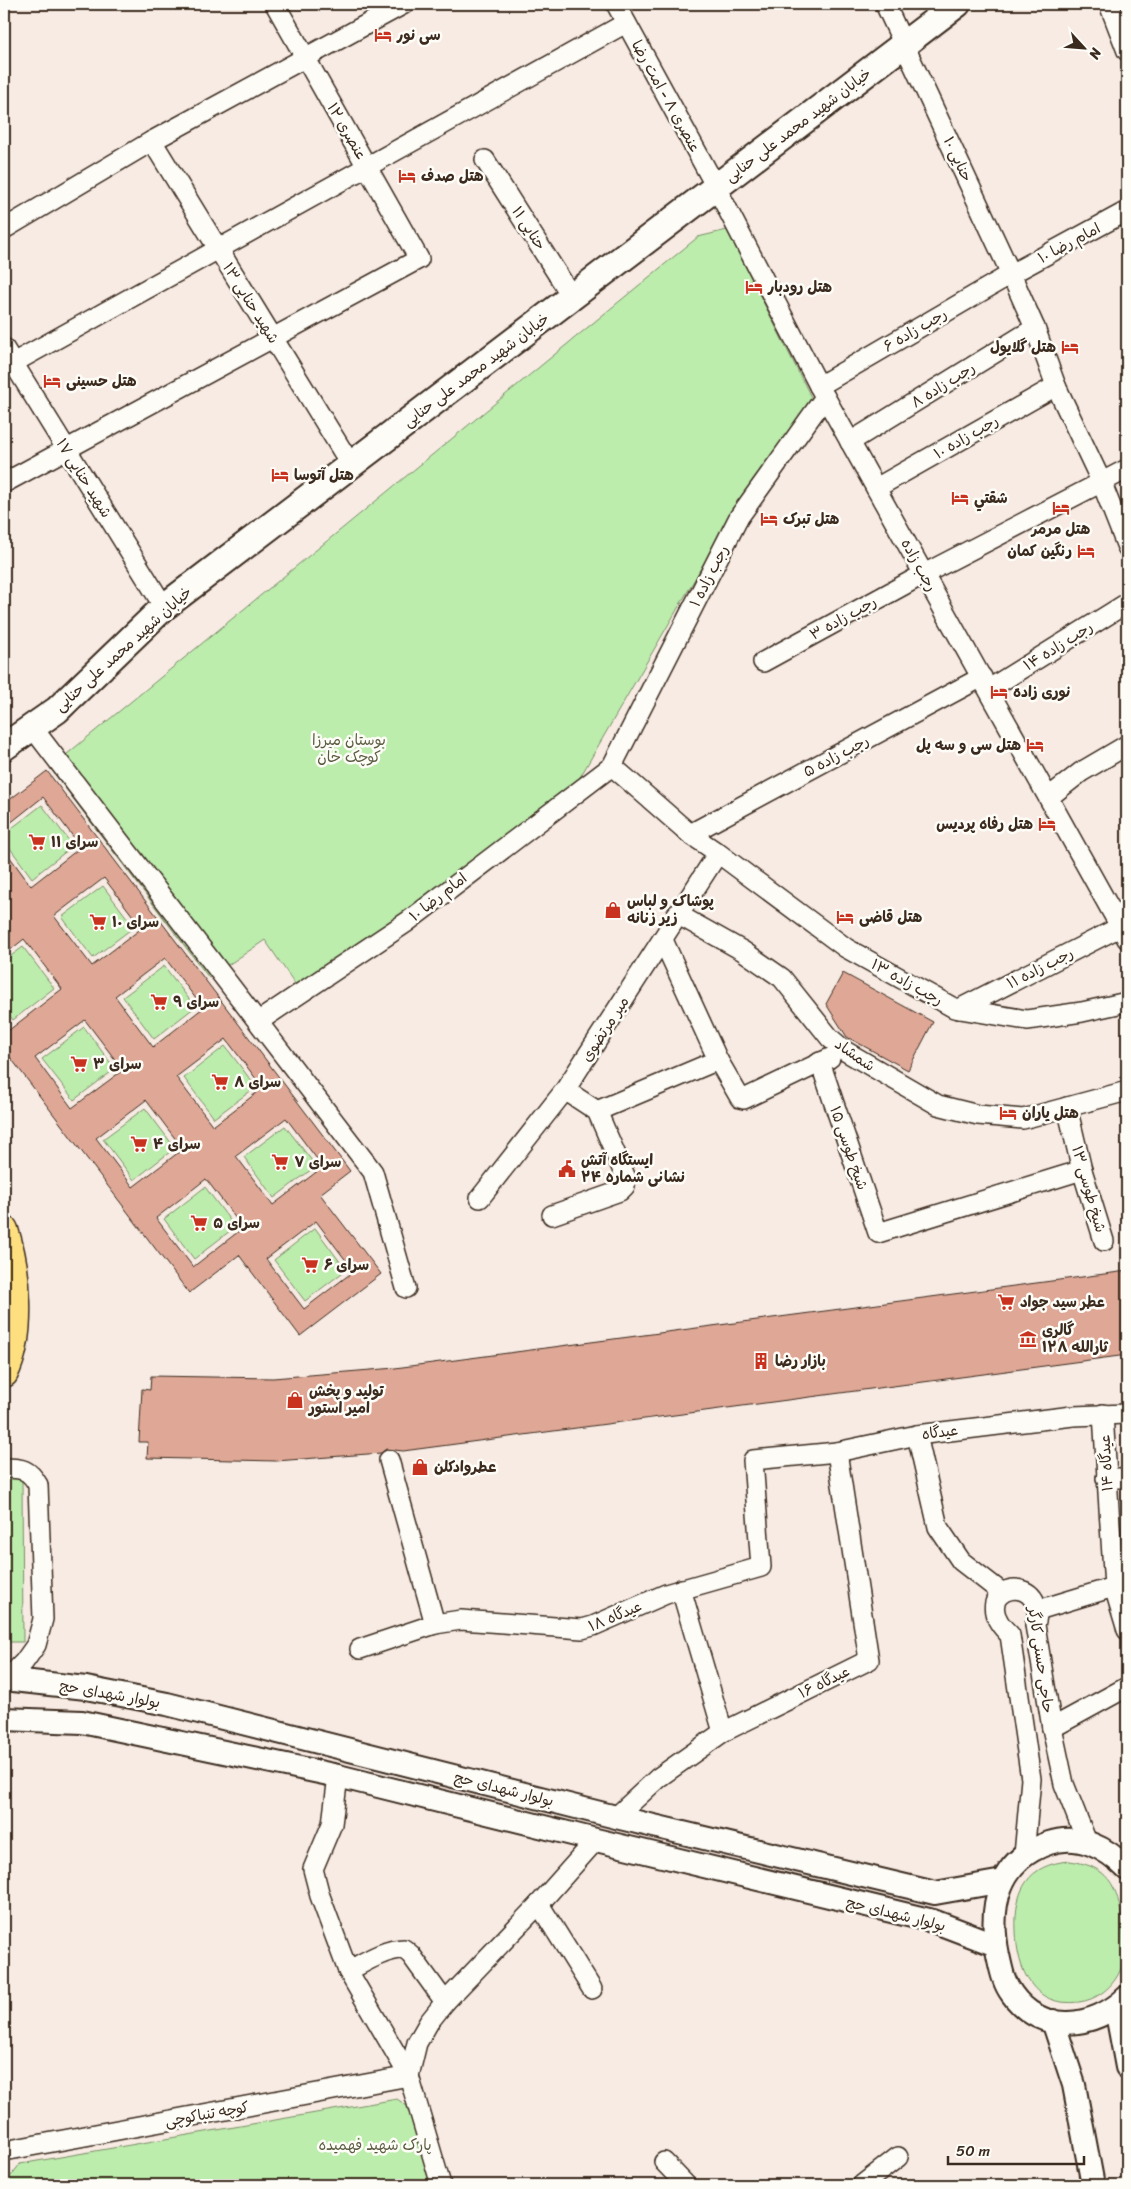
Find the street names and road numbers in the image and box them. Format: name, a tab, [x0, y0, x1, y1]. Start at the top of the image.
street label: عنصری ۸ - امت رضا	[624, 35, 708, 157]
street label: خیابان شهید محمد علی حنایی	[719, 61, 877, 189]
street label: عنصری ۱۲	[320, 98, 374, 164]
street label: حنایی ۱۰	[936, 132, 980, 186]
street label: حنایی ۱۱	[505, 201, 553, 255]
street label: امام رضا ۱۰	[1033, 215, 1105, 271]
street label: شهید حنایی ۱۳	[216, 257, 286, 349]
street label: رجب زاده ۶	[878, 301, 952, 359]
street label: خیابان شهید محمد علی حنایی	[397, 306, 555, 434]
street label: رجب زاده ۸	[906, 355, 980, 415]
street label: رجب زاده ۱۰	[928, 408, 1004, 466]
street label: شهید حنایی ۱۷	[49, 433, 119, 523]
street label: رجب زاده	[894, 534, 944, 596]
street label: رجب زاده ۱	[682, 540, 736, 612]
street label: خیابان شهید محمد علی حنایی	[48, 580, 198, 718]
street label: رجب زاده ۳	[805, 589, 881, 647]
street label: رجب زاده ۱۴	[1018, 614, 1098, 678]
street label: رجب زاده ۵	[798, 728, 874, 784]
street label: امام رضا ۱۰	[403, 866, 473, 928]
street label: رجب زاده ۱۱	[1002, 940, 1078, 996]
street label: رجب زاده ۱۳	[866, 951, 948, 1013]
street label: میر مرتضوی	[574, 991, 636, 1067]
street label: شمشاد	[829, 1032, 881, 1078]
street label: ۱۵ شیخ طوسی	[822, 1102, 876, 1194]
street label: شیخ طوسی ۱۳	[1064, 1142, 1114, 1236]
street label: عیدگاه	[920, 1417, 960, 1447]
street label: عیدگاه ۱۴	[1092, 1434, 1120, 1492]
street label: عیدگاه ۱۸	[584, 1593, 646, 1639]
street label: حاجی حسنی کارگر	[1020, 1603, 1061, 1715]
street label: عیدگاه ۱۶	[794, 1658, 854, 1706]
street label: بولوار شهدای حج	[58, 1672, 162, 1716]
street label: بولوار شهدای حج	[451, 1764, 557, 1814]
street label: بولوار شهدای حج	[843, 1889, 949, 1939]
street label: کوچه تنباکوچی	[163, 2094, 251, 2134]

